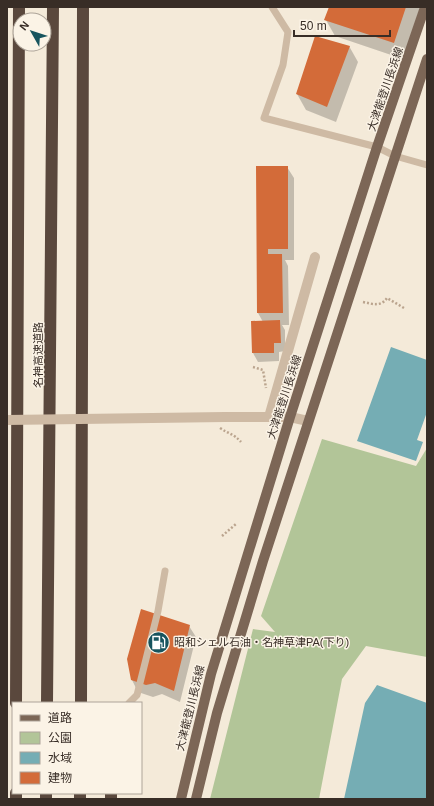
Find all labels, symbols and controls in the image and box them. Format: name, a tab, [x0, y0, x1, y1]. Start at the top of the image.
north arrow	[12, 12, 52, 52]
scale bar	[294, 12, 390, 38]
text: N	[17, 19, 31, 33]
text: 50 m	[300, 19, 327, 33]
street label: 大津能登川長浜線	[365, 45, 405, 133]
street label: 名神高速道路	[32, 322, 44, 388]
street label: 大津能登川長浜線	[265, 353, 303, 441]
fuel station icon: 昭和シェル石油・名神草津PA(下り)	[146, 629, 172, 655]
place label: 昭和シェル石油・名神草津PA(下り)	[174, 636, 349, 648]
street label: 大津能登川長浜線	[174, 664, 206, 752]
legend	[12, 702, 142, 794]
text: 道路	[48, 711, 72, 725]
text: 公園	[48, 731, 72, 745]
text: 水域	[48, 751, 72, 765]
text: 建物	[48, 771, 72, 785]

